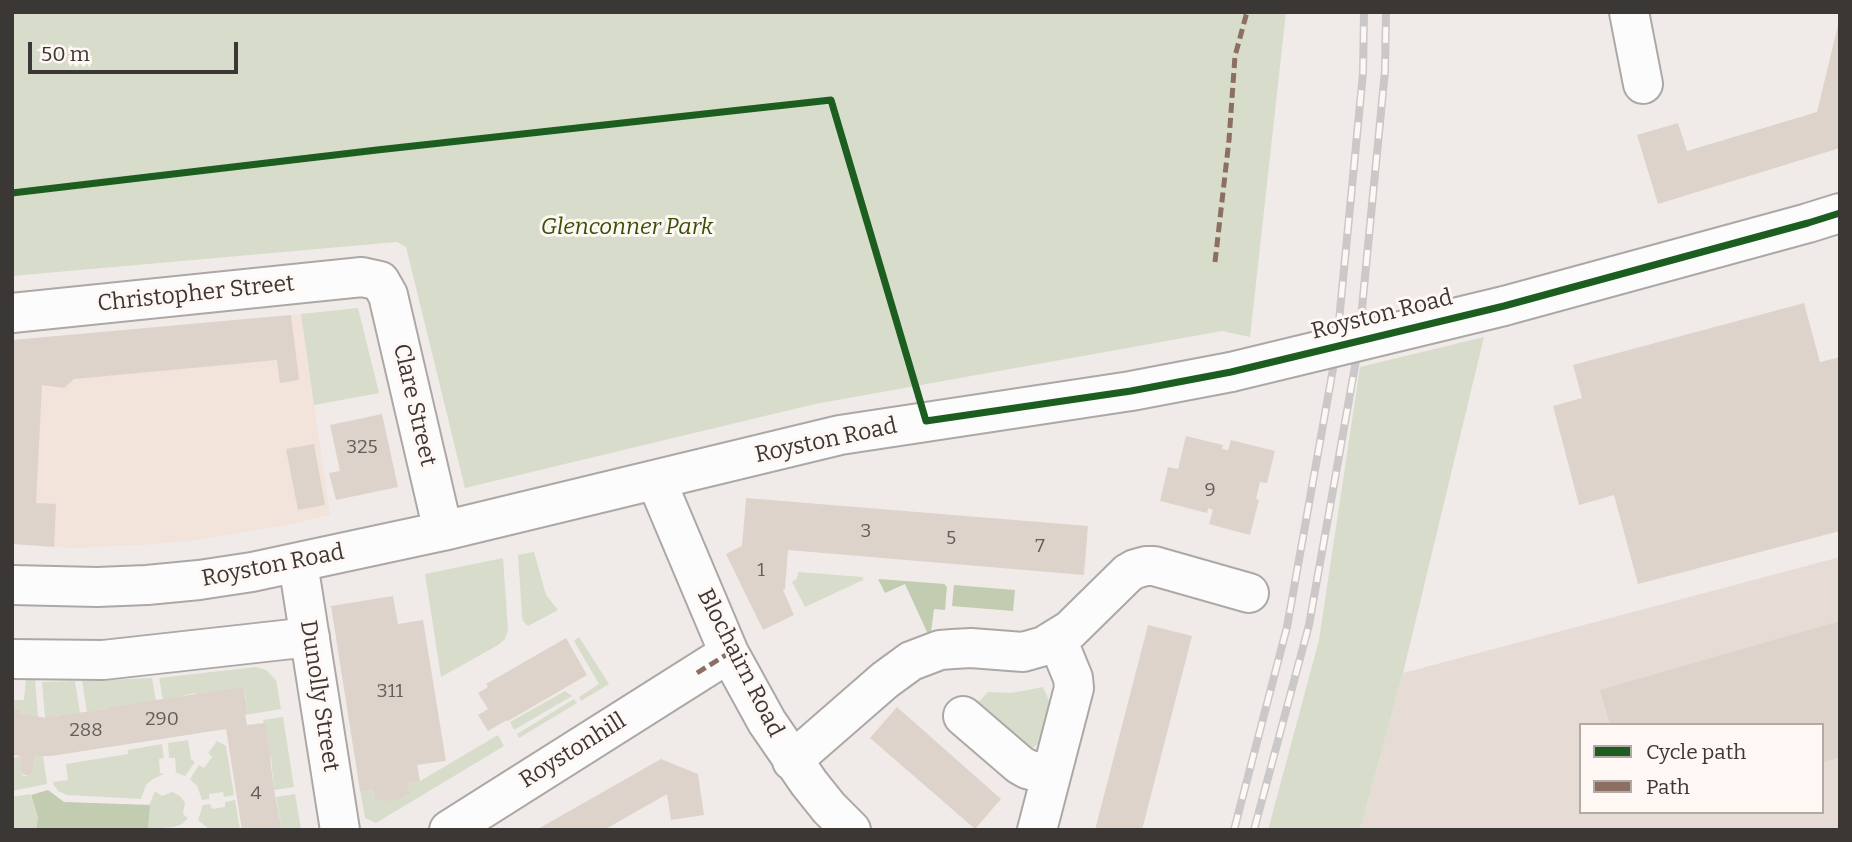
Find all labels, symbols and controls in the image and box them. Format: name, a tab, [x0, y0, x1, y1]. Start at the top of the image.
scale bar	[32, 28, 242, 72]
text: 50 m	[41, 41, 90, 67]
park label: Glenconner Park	[541, 214, 713, 242]
street label: Christopher Street	[96, 270, 296, 318]
street label: Royston Road	[1309, 284, 1455, 346]
street label: Clare Street	[387, 341, 441, 469]
street label: Royston Road	[752, 412, 900, 470]
house number: 325	[346, 437, 378, 459]
house number: 9	[1204, 480, 1216, 502]
house number: 3	[861, 521, 871, 543]
house number: 5	[946, 528, 956, 550]
house number: 7	[1035, 536, 1045, 558]
street label: Royston Road	[199, 539, 347, 593]
house number: 1	[757, 560, 765, 582]
street label: Blochairn Road	[691, 584, 789, 742]
street label: Dunolly Street	[293, 618, 345, 774]
house number: 311	[377, 681, 403, 703]
street label: Roystonhill	[515, 707, 631, 795]
house number: 290	[145, 709, 179, 731]
house number: 288	[69, 720, 103, 742]
legend	[1579, 723, 1824, 814]
text: Cycle path	[1646, 739, 1746, 765]
text: Path	[1646, 774, 1690, 800]
house number: 4	[250, 783, 262, 805]

